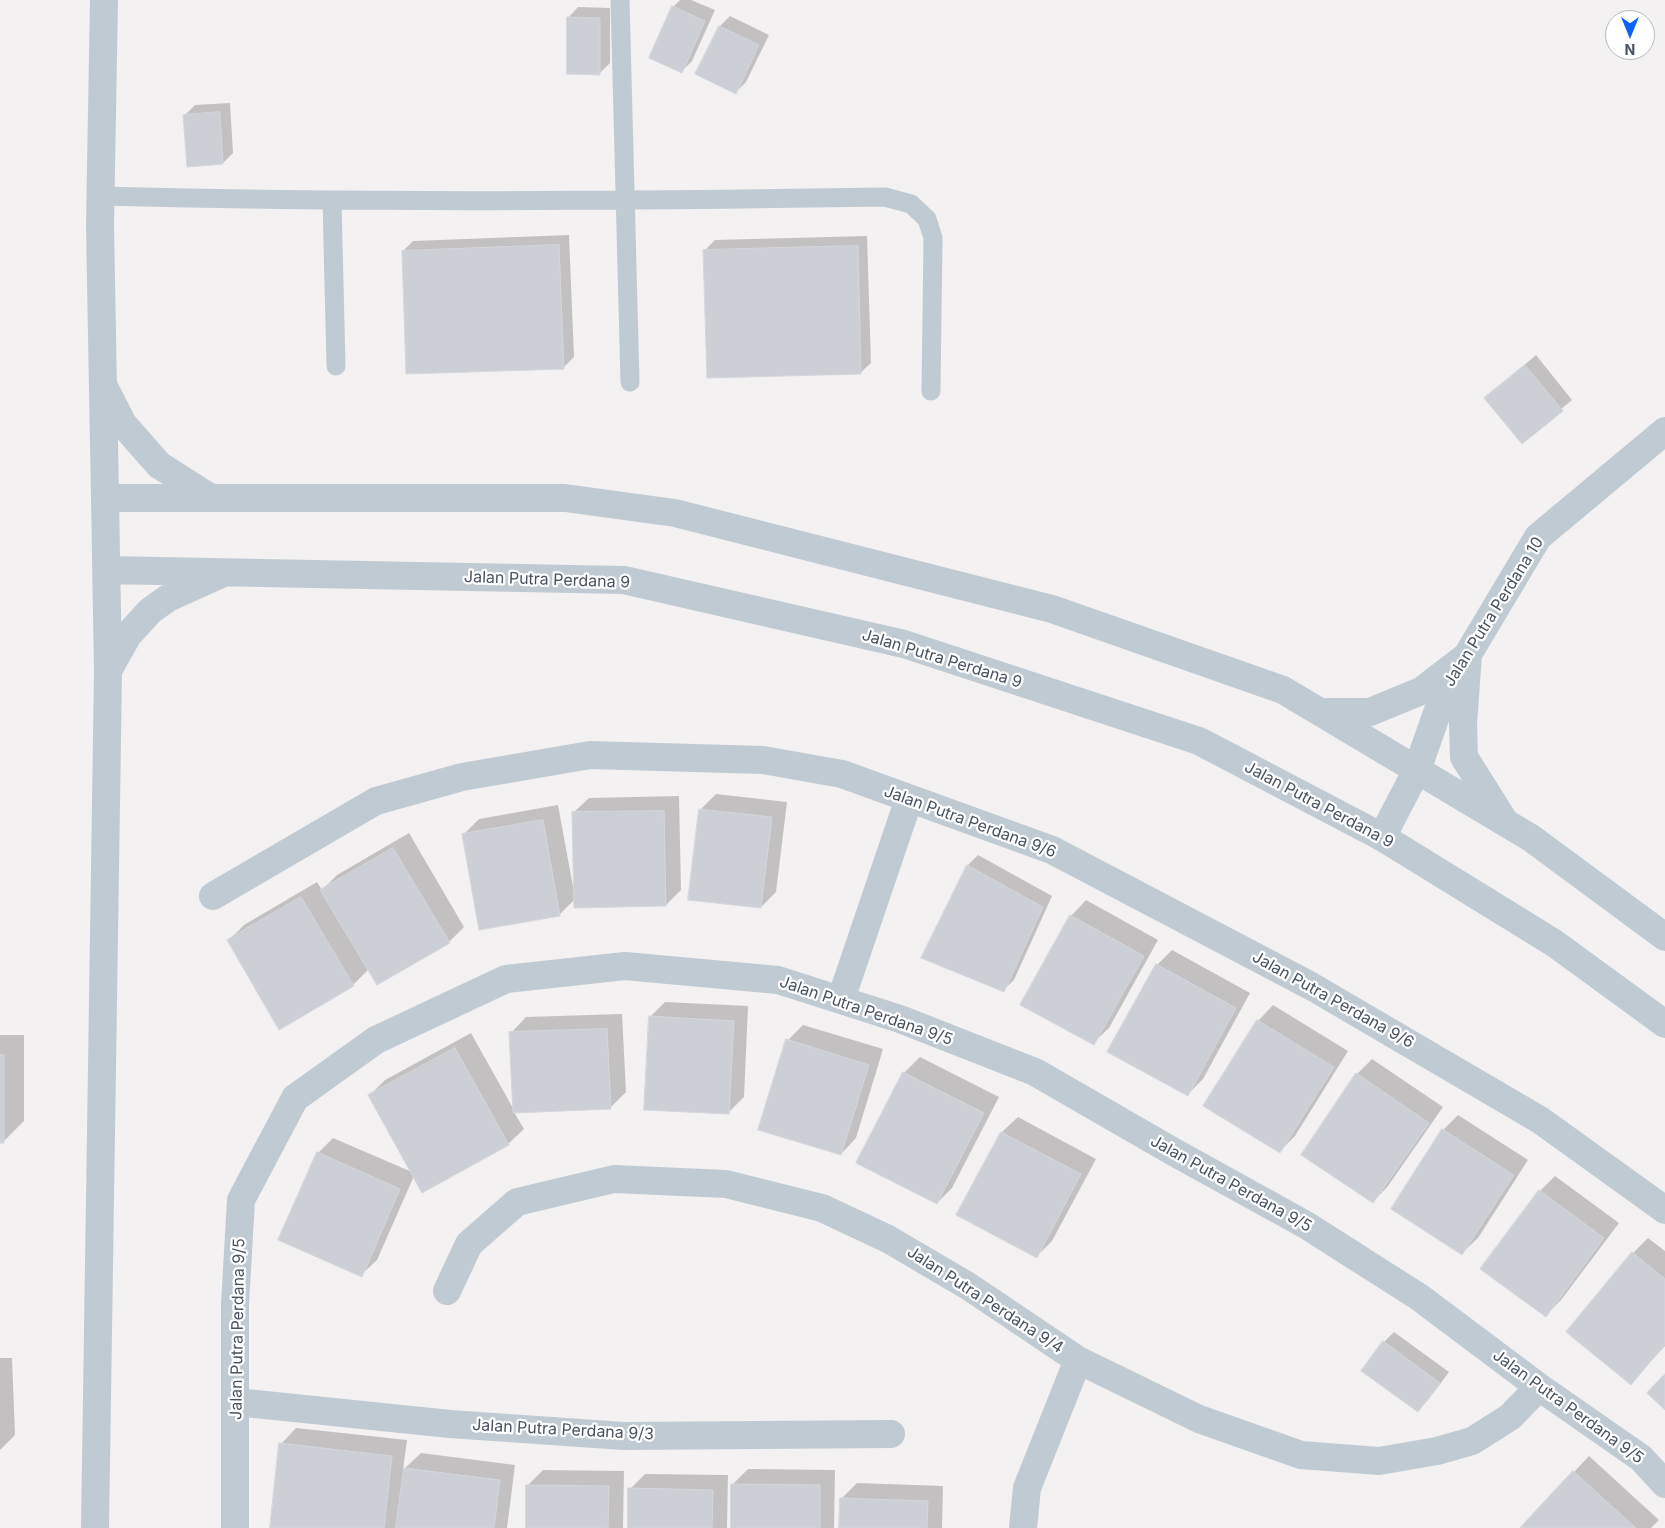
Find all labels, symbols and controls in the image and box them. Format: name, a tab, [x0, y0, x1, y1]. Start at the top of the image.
north arrow	[1605, 10, 1655, 60]
text: N	[1625, 41, 1635, 58]
street label: Jalan Putra Perdana 10	[1440, 534, 1548, 690]
street label: Jalan Putra Perdana 9	[464, 568, 630, 592]
street label: Jalan Putra Perdana 9	[860, 626, 1024, 692]
street label: Jalan Putra Perdana 9	[1241, 758, 1397, 852]
street label: Jalan Putra Perdana 9/6	[881, 782, 1059, 862]
street label: Jalan Putra Perdana 9/6	[1249, 948, 1417, 1052]
street label: Jalan Putra Perdana 9/5	[777, 972, 955, 1050]
street label: Jalan Putra Perdana 9/5	[1147, 1132, 1315, 1236]
street label: Jalan Putra Perdana 9/5	[227, 1238, 249, 1420]
street label: Jalan Putra Perdana 9/4	[903, 1242, 1067, 1358]
street label: Jalan Putra Perdana 9/5	[1489, 1346, 1647, 1468]
street label: Jalan Putra Perdana 9/3	[472, 1416, 654, 1444]

